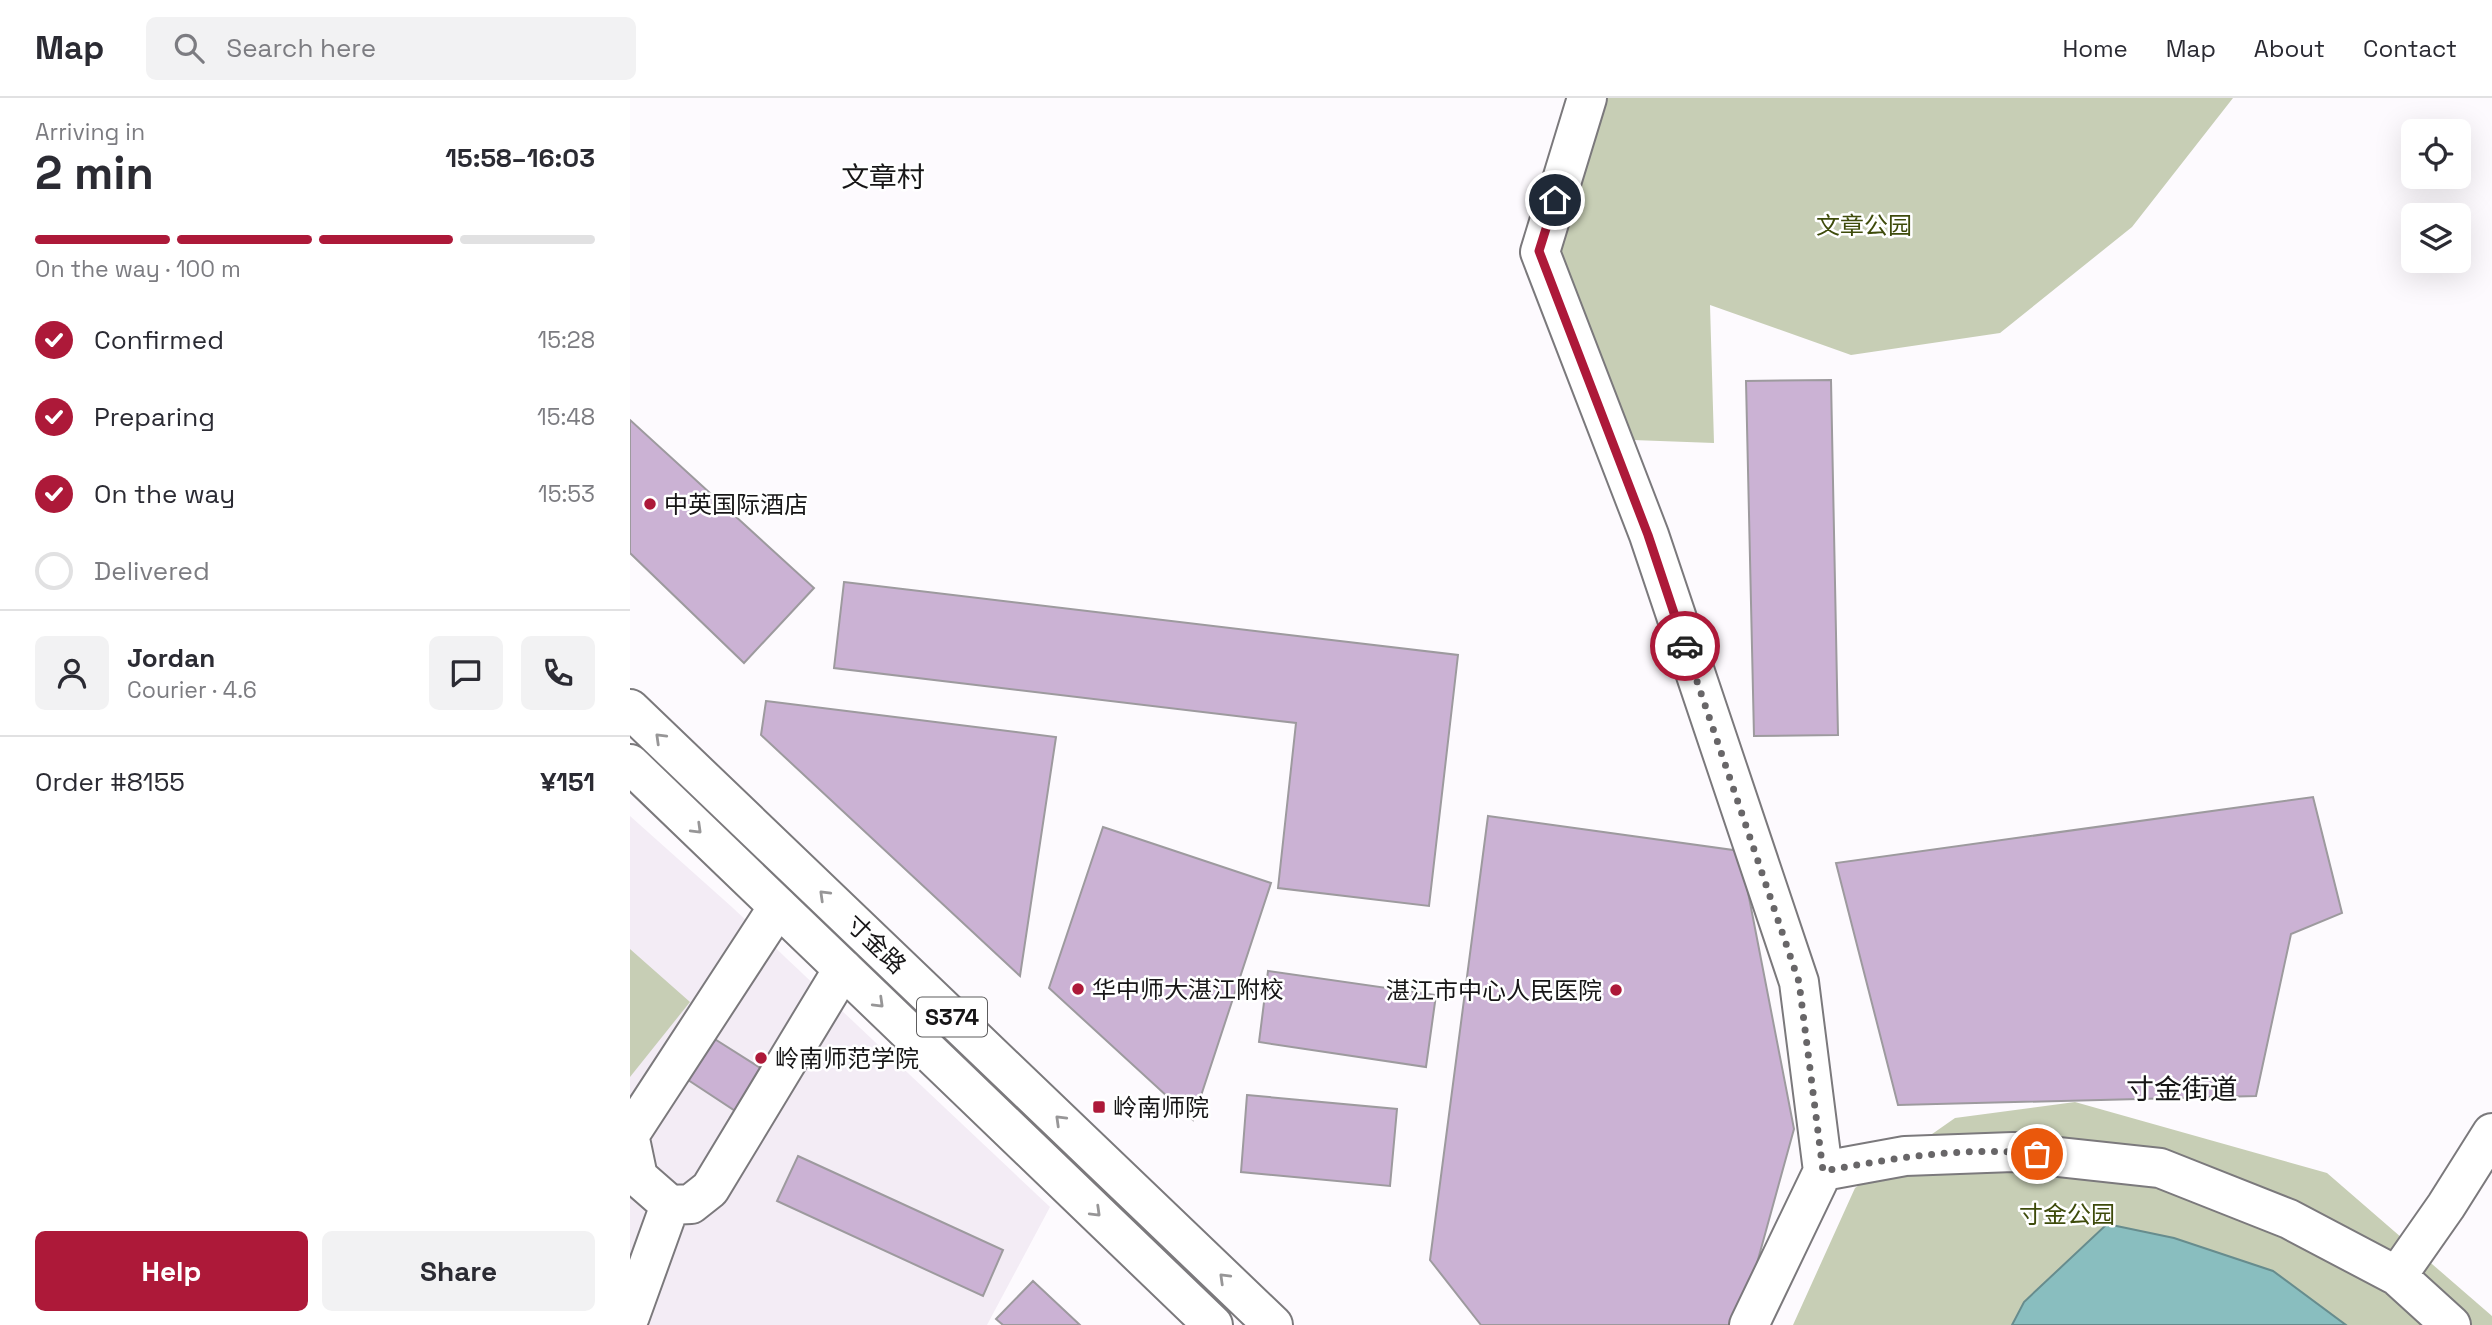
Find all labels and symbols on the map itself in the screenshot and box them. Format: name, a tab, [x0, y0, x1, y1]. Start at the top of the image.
district label: 文章村	[841, 159, 925, 195]
pin	[1525, 170, 1585, 230]
park label: 文章公园	[1816, 210, 1912, 241]
place label: 中英国际酒店	[664, 489, 808, 520]
marker: 中英国际酒店	[642, 496, 658, 512]
courier	[1650, 611, 1720, 681]
one-way arrow	[655, 734, 668, 747]
one-way arrow	[689, 820, 702, 833]
one-way arrow	[820, 891, 833, 904]
street label: 寸金路	[839, 908, 913, 980]
place label: 华中师大湛江附校	[1092, 974, 1284, 1005]
place label: 湛江市中心人民医院	[1386, 975, 1602, 1006]
marker: 华中师大湛江附校	[1070, 981, 1086, 997]
marker: 湛江市中心人民医院	[1608, 982, 1624, 998]
one-way arrow	[870, 995, 883, 1008]
road number: S374	[917, 998, 987, 1036]
place label: 岭南师范学院	[775, 1043, 919, 1074]
marker: 岭南师范学院	[753, 1050, 769, 1066]
district label: 寸金街道	[2126, 1071, 2238, 1107]
place label: 岭南师院	[1113, 1092, 1209, 1123]
marker: 岭南师院	[1091, 1099, 1107, 1115]
one-way arrow	[1055, 1116, 1068, 1129]
pin	[2007, 1124, 2067, 1184]
park label: 寸金公园	[2019, 1199, 2115, 1230]
one-way arrow	[1087, 1203, 1100, 1216]
one-way arrow	[1219, 1273, 1232, 1286]

